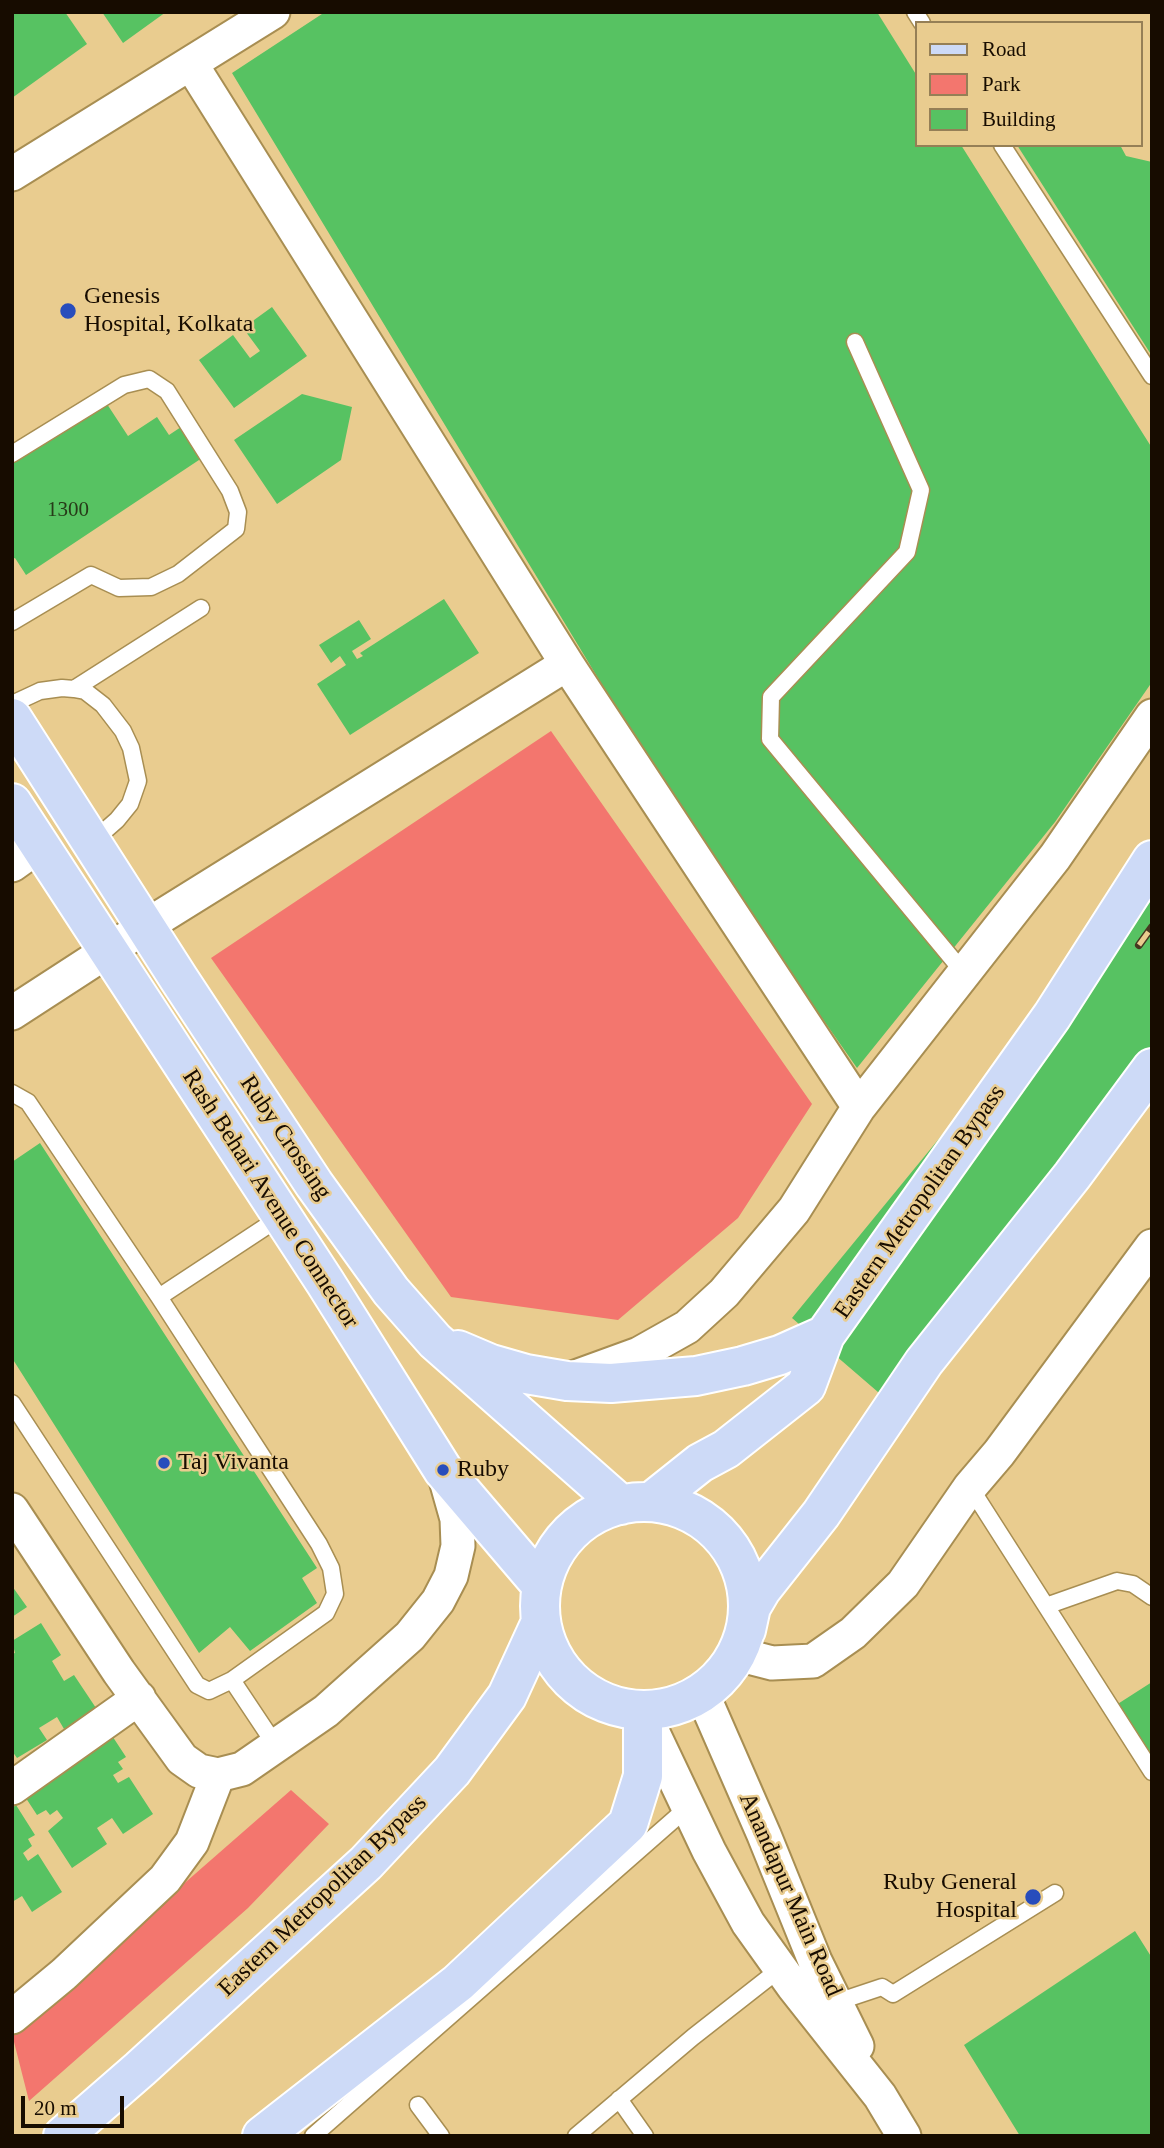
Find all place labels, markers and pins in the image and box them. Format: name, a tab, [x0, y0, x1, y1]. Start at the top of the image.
place label: Genesis Hospital, Kolkata	[84, 283, 253, 339]
marker: Genesis Hospital, Kolkata	[58, 301, 78, 321]
place label: Taj Vivanta	[178, 1449, 289, 1477]
marker: Taj Vivanta	[156, 1455, 172, 1471]
place label: Ruby	[457, 1456, 509, 1484]
marker: Ruby	[435, 1462, 451, 1478]
place label: Ruby General Hospital	[883, 1869, 1017, 1925]
marker: Ruby General Hospital	[1023, 1887, 1043, 1907]

